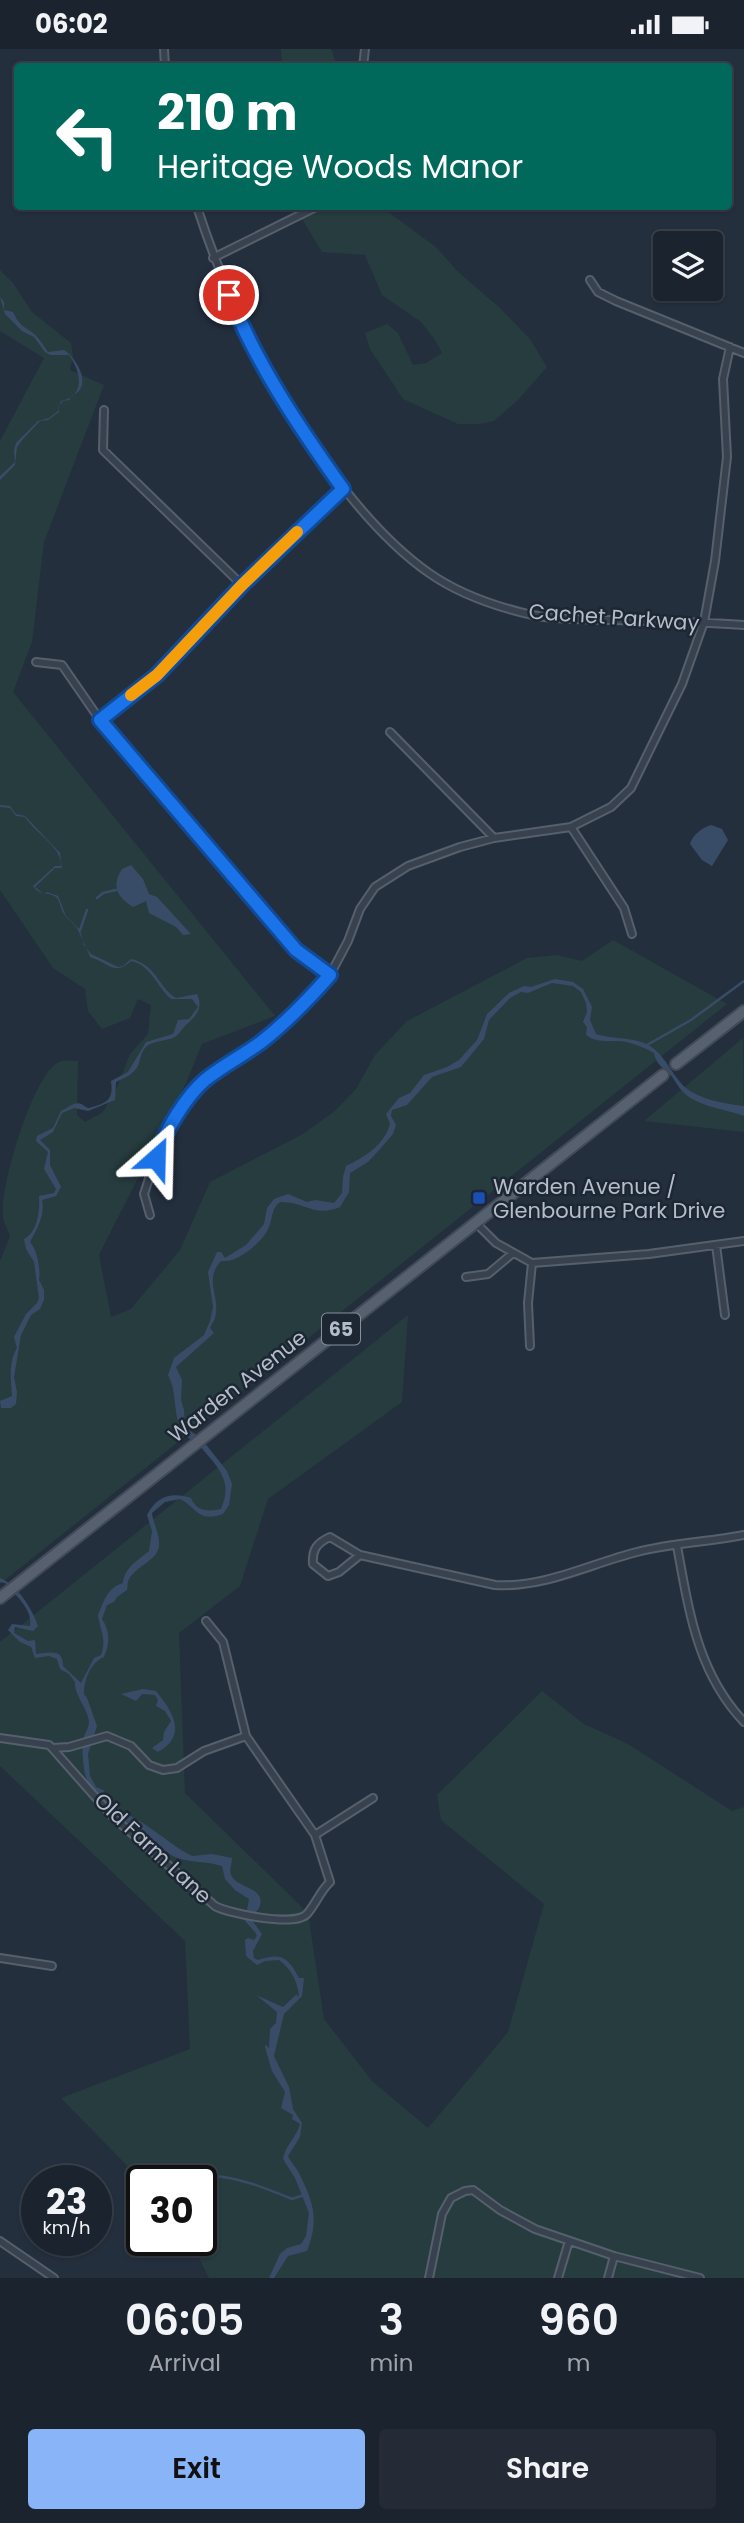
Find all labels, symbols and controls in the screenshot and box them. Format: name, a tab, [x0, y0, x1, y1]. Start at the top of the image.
text: 06:02	[35, 6, 108, 42]
text: 210 m	[157, 79, 298, 147]
icon: left	[42, 91, 133, 182]
text: Heritage Woods Manor	[157, 144, 523, 189]
map controls	[653, 231, 723, 301]
button: layers	[653, 231, 723, 301]
pin	[199, 265, 259, 325]
icon: arrive	[210, 276, 248, 314]
street label: Cachet Parkway	[528, 597, 701, 637]
position arrow	[119, 1121, 193, 1195]
place label: Warden Avenue / Glenbourne Park Drive	[493, 1172, 725, 1225]
marker: Warden Avenue / Glenbourne Park Drive	[471, 1190, 487, 1206]
road number: 65	[322, 1313, 360, 1345]
street label: Warden Avenue	[162, 1323, 312, 1449]
street label: Old Farm Lane	[88, 1786, 218, 1910]
speed limit sign: 30	[126, 2165, 217, 2256]
text: 23	[46, 2177, 87, 2226]
text: km/h	[43, 2215, 90, 2240]
text: 06:05	[125, 2291, 244, 2350]
text: 3	[379, 2291, 404, 2350]
text: 960	[539, 2291, 619, 2350]
text: Arrival	[148, 2347, 221, 2379]
text: min	[369, 2347, 413, 2379]
text: m	[567, 2347, 591, 2379]
button: Exit	[28, 2429, 365, 2509]
button: Share	[379, 2429, 716, 2509]

